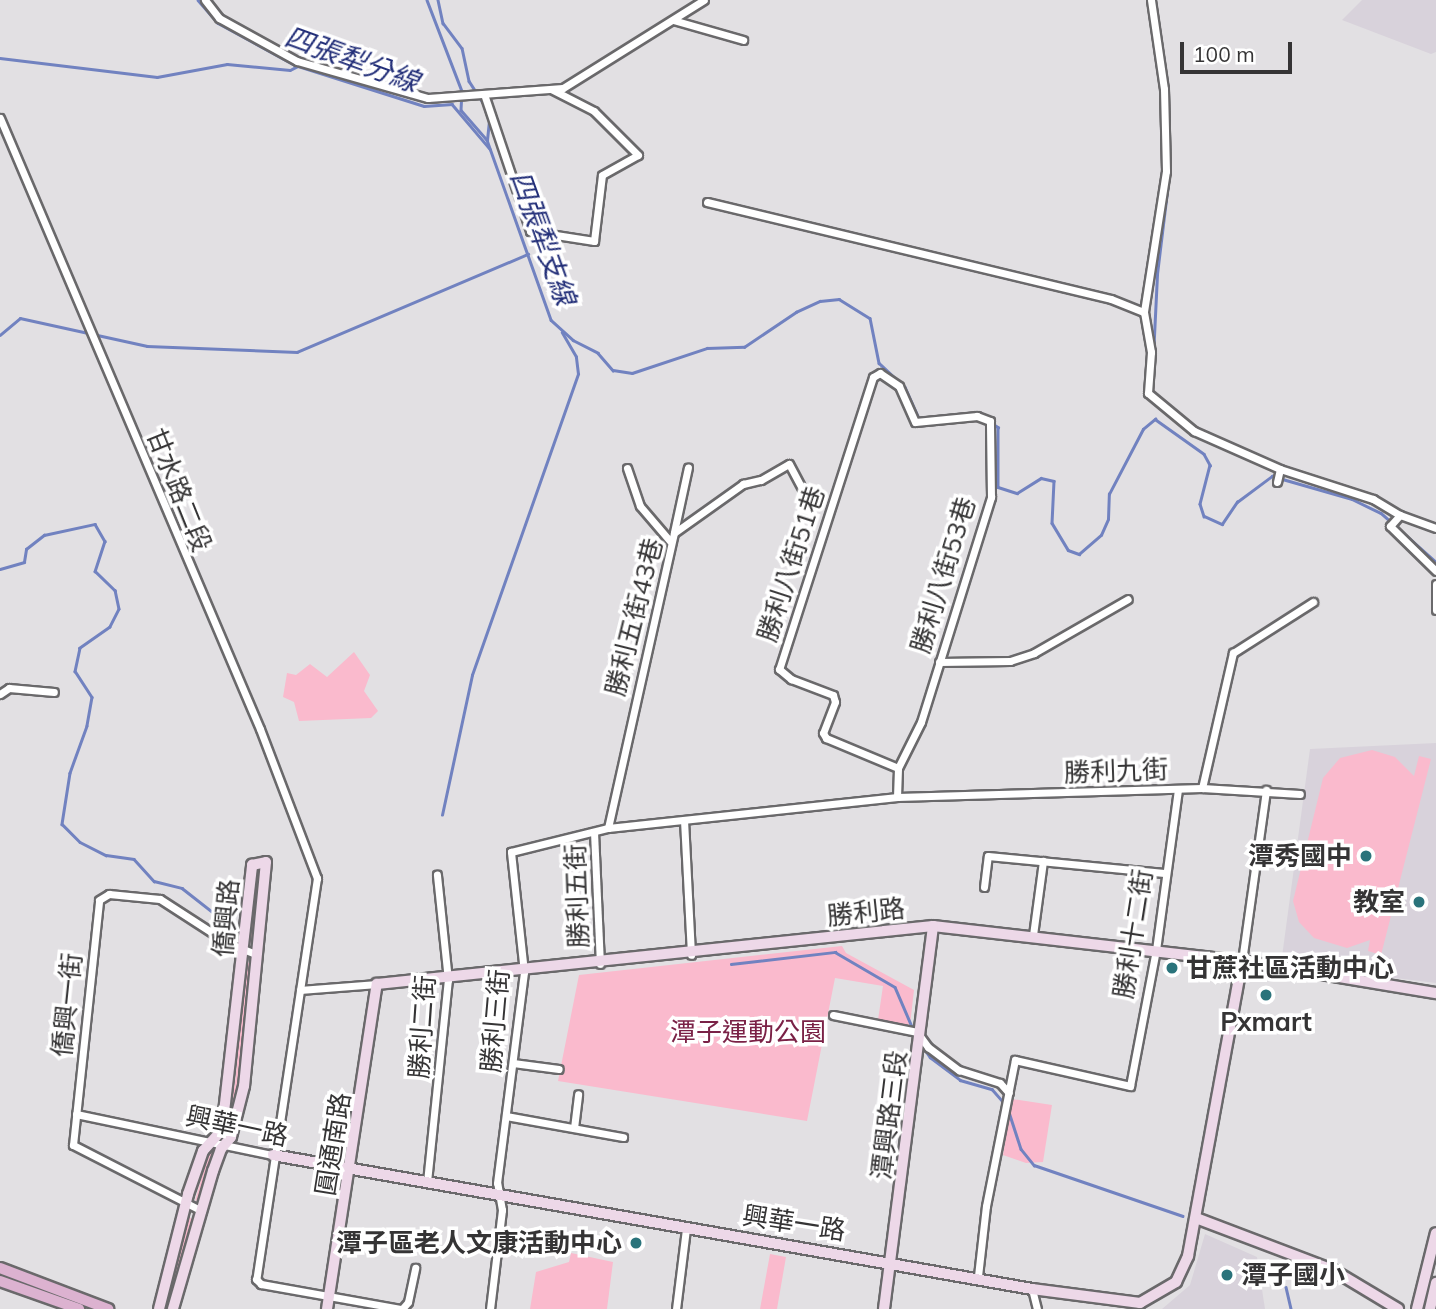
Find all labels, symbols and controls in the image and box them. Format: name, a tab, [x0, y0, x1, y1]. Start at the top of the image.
water label: 四張犁分線	[280, 19, 424, 99]
scale bar	[1184, 28, 1296, 72]
text: 100 m	[1193, 41, 1255, 67]
water label: 四張犁支線	[503, 166, 583, 310]
street label: 甘水路二段	[140, 424, 218, 556]
street label: 勝利八街51巷	[751, 483, 831, 645]
street label: 勝利八街53巷	[905, 493, 981, 657]
street label: 勝利五街43巷	[599, 535, 669, 699]
street label: 勝利九街	[1063, 754, 1169, 788]
place label: 潭秀國中	[1248, 840, 1352, 872]
street label: 勝利五街	[560, 843, 594, 949]
marker: 潭秀國中	[1358, 848, 1374, 864]
street label: 勝利十二街	[1107, 867, 1159, 1001]
street label: 僑興路	[207, 878, 245, 958]
place label: 教室	[1353, 886, 1405, 918]
street label: 勝利路	[826, 892, 906, 932]
marker: 教室	[1411, 894, 1427, 910]
street label: 僑興一街	[46, 952, 88, 1058]
place label: 甘蔗社區活動中心	[1186, 952, 1394, 984]
marker: 甘蔗社區活動中心	[1164, 960, 1180, 976]
street label: 勝利三街	[475, 968, 515, 1074]
street label: 勝利二街	[403, 974, 441, 1080]
marker: Pxmart	[1258, 987, 1274, 1003]
place label: Pxmart	[1220, 1006, 1312, 1038]
park label: 潭子運動公園	[670, 1016, 826, 1048]
street label: 潭興路三段	[866, 1049, 912, 1181]
street label: 圓通南路	[309, 1090, 357, 1198]
street label: 興華一路	[183, 1100, 291, 1152]
street label: 興華一路	[740, 1199, 848, 1247]
place label: 潭子區老人文康活動中心	[336, 1227, 622, 1259]
marker: 潭子區老人文康活動中心	[628, 1235, 644, 1251]
place label: 潭子國小	[1241, 1259, 1345, 1291]
marker: 潭子國小	[1219, 1267, 1235, 1283]

